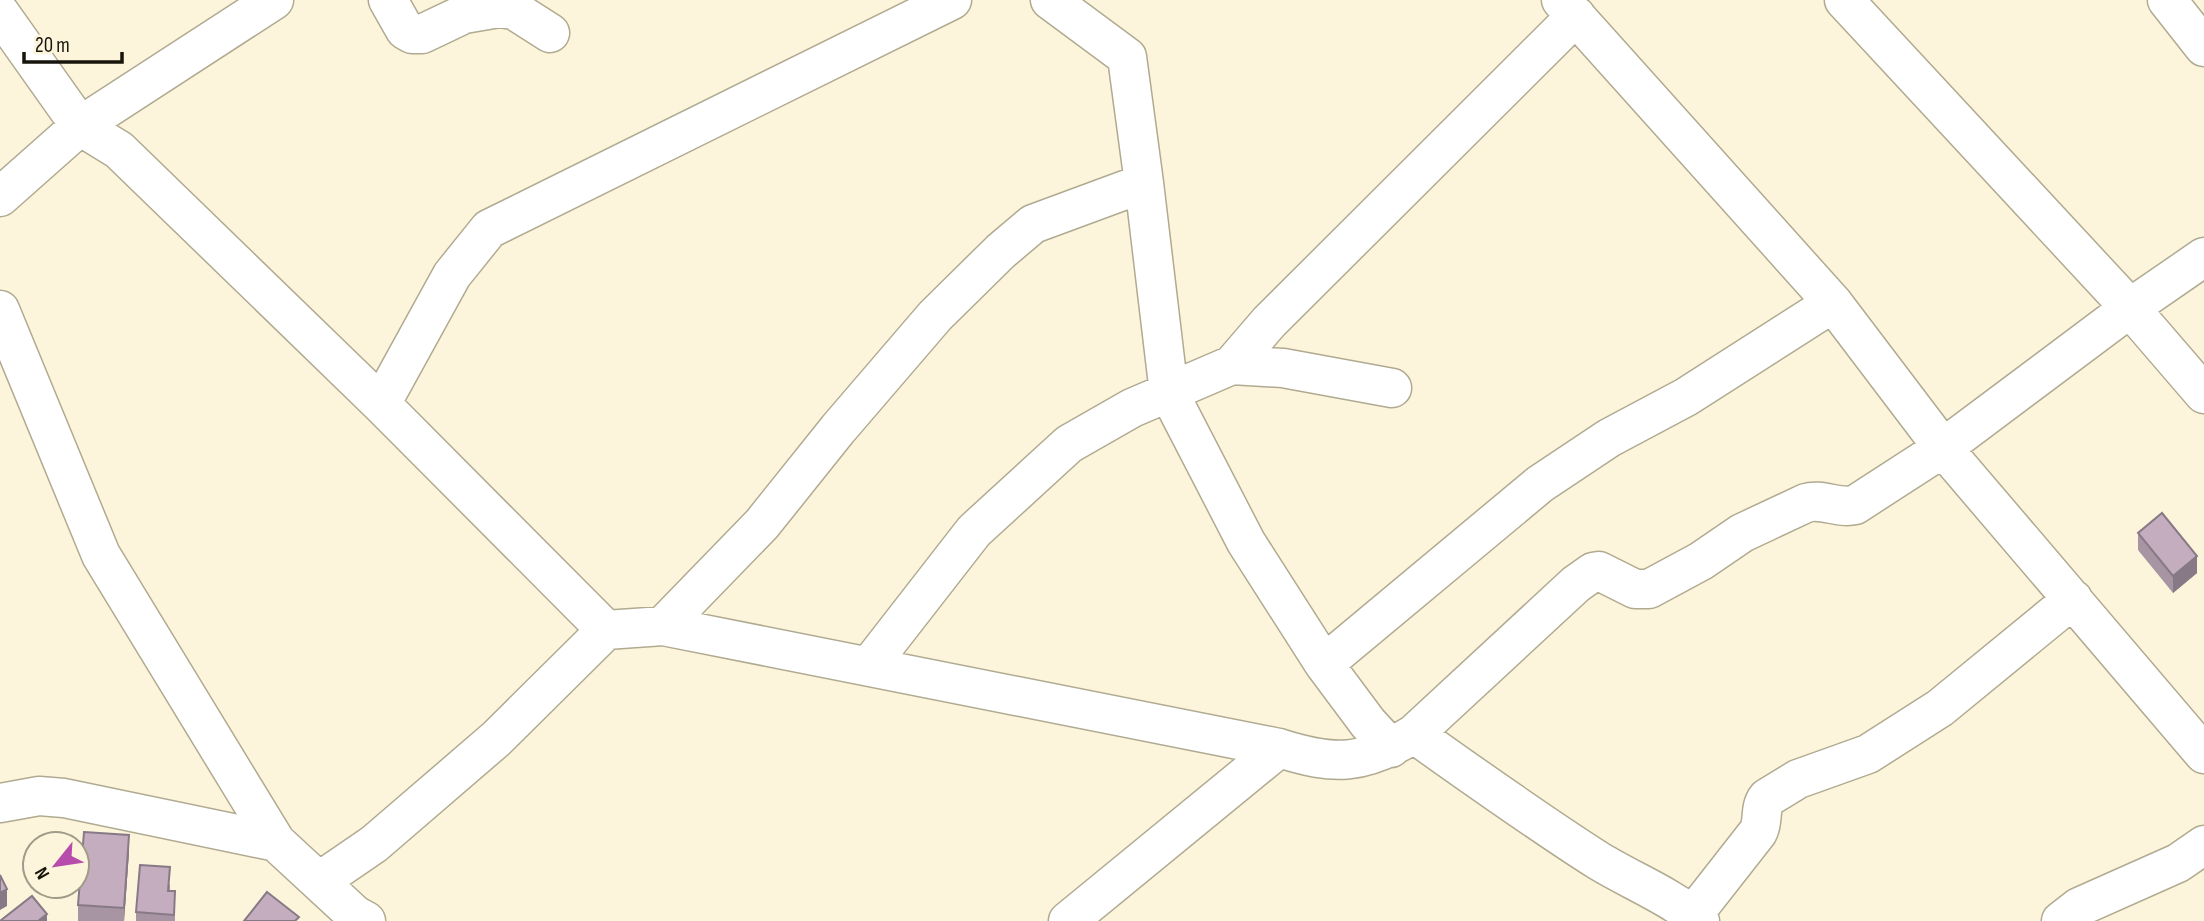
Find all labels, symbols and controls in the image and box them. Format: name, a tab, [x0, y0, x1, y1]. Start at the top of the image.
scale bar	[24, 21, 122, 65]
text: 20 m	[35, 33, 70, 58]
north arrow	[21, 830, 91, 900]
text: N	[30, 863, 55, 883]

